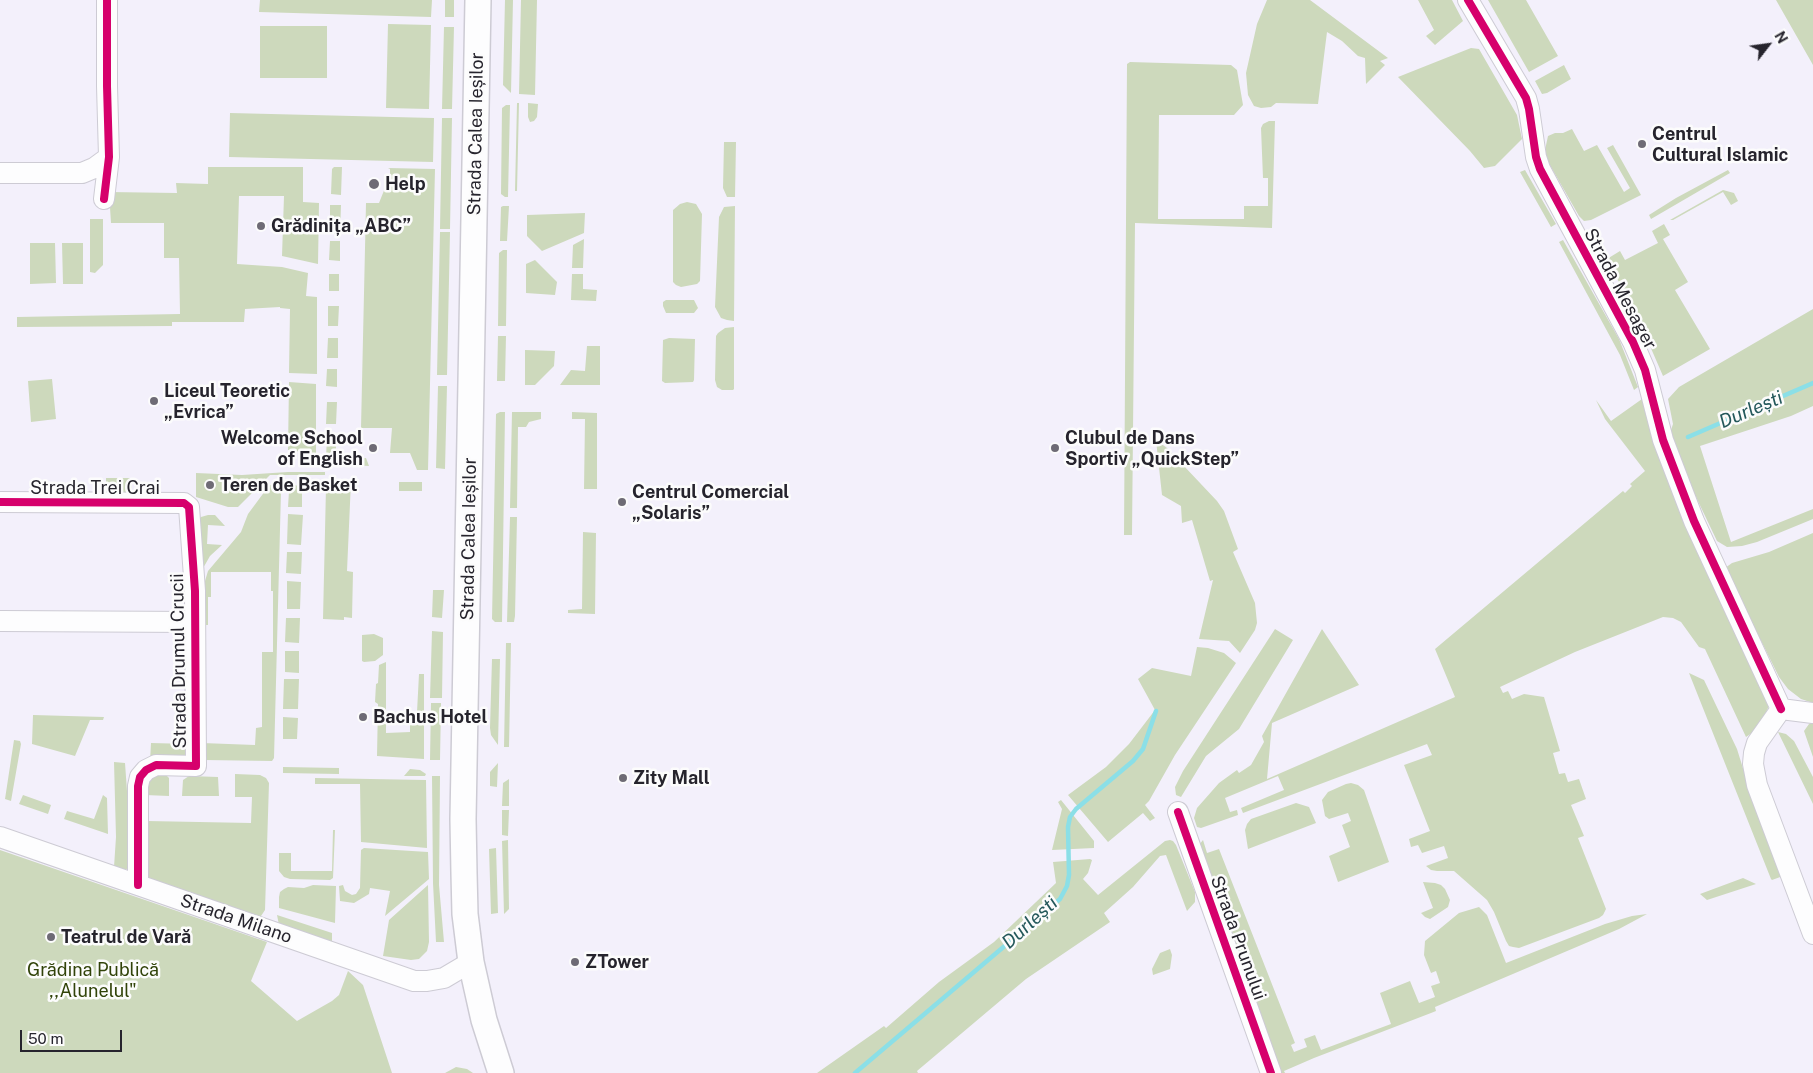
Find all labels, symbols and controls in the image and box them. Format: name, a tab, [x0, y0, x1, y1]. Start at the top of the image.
north arrow	[1743, 20, 1793, 70]
text: N	[1771, 29, 1791, 46]
street label: Strada Calea Ieșilor	[464, 52, 488, 216]
place label: Centrul Cultural Islamic	[1652, 123, 1788, 166]
marker: Centrul Cultural Islamic	[1636, 138, 1648, 150]
place label: Help	[385, 173, 426, 195]
marker: Help	[367, 177, 381, 191]
place label: Grădinița „ABC”	[271, 215, 411, 237]
marker: Grădinița „ABC”	[255, 220, 267, 232]
street label: Strada Mesager	[1579, 225, 1661, 353]
place label: Liceul Teoretic „Evrica”	[164, 380, 290, 422]
water label: Durlești	[1716, 386, 1786, 434]
marker: Liceul Teoretic „Evrica”	[148, 395, 160, 407]
place label: Welcome School of English	[221, 427, 363, 469]
place label: Clubul de Dans Sportiv „QuickStep”	[1065, 427, 1239, 469]
marker: Welcome School of English	[367, 442, 379, 454]
marker: Clubul de Dans Sportiv „QuickStep”	[1049, 442, 1061, 454]
street label: Strada Calea Ieșilor	[457, 457, 481, 621]
place label: Teren de Basket	[220, 474, 357, 496]
street label: Strada Trei Crai	[30, 477, 160, 499]
marker: Teren de Basket	[204, 479, 216, 491]
place label: Centrul Comercial „Solaris”	[632, 481, 789, 524]
marker: Centrul Comercial „Solaris”	[616, 496, 628, 508]
street label: Strada Drumul Crucii	[167, 573, 191, 749]
place label: Bachus Hotel	[373, 706, 487, 728]
marker: Bachus Hotel	[357, 711, 369, 723]
place label: Zity Mall	[633, 767, 710, 789]
marker: Zity Mall	[617, 772, 629, 784]
street label: Strada Prunului	[1206, 873, 1270, 1003]
street label: Strada Milano	[177, 890, 295, 948]
water label: Durlești	[997, 892, 1063, 954]
place label: Teatrul de Vară	[61, 926, 191, 948]
marker: Teatrul de Vară	[45, 931, 57, 943]
place label: ZTower	[585, 951, 649, 973]
marker: ZTower	[569, 956, 581, 968]
park label: Grădina Publică ,,Alunelul"	[27, 959, 159, 1002]
scale bar	[22, 1020, 125, 1052]
text: 50 m	[28, 1030, 63, 1047]

